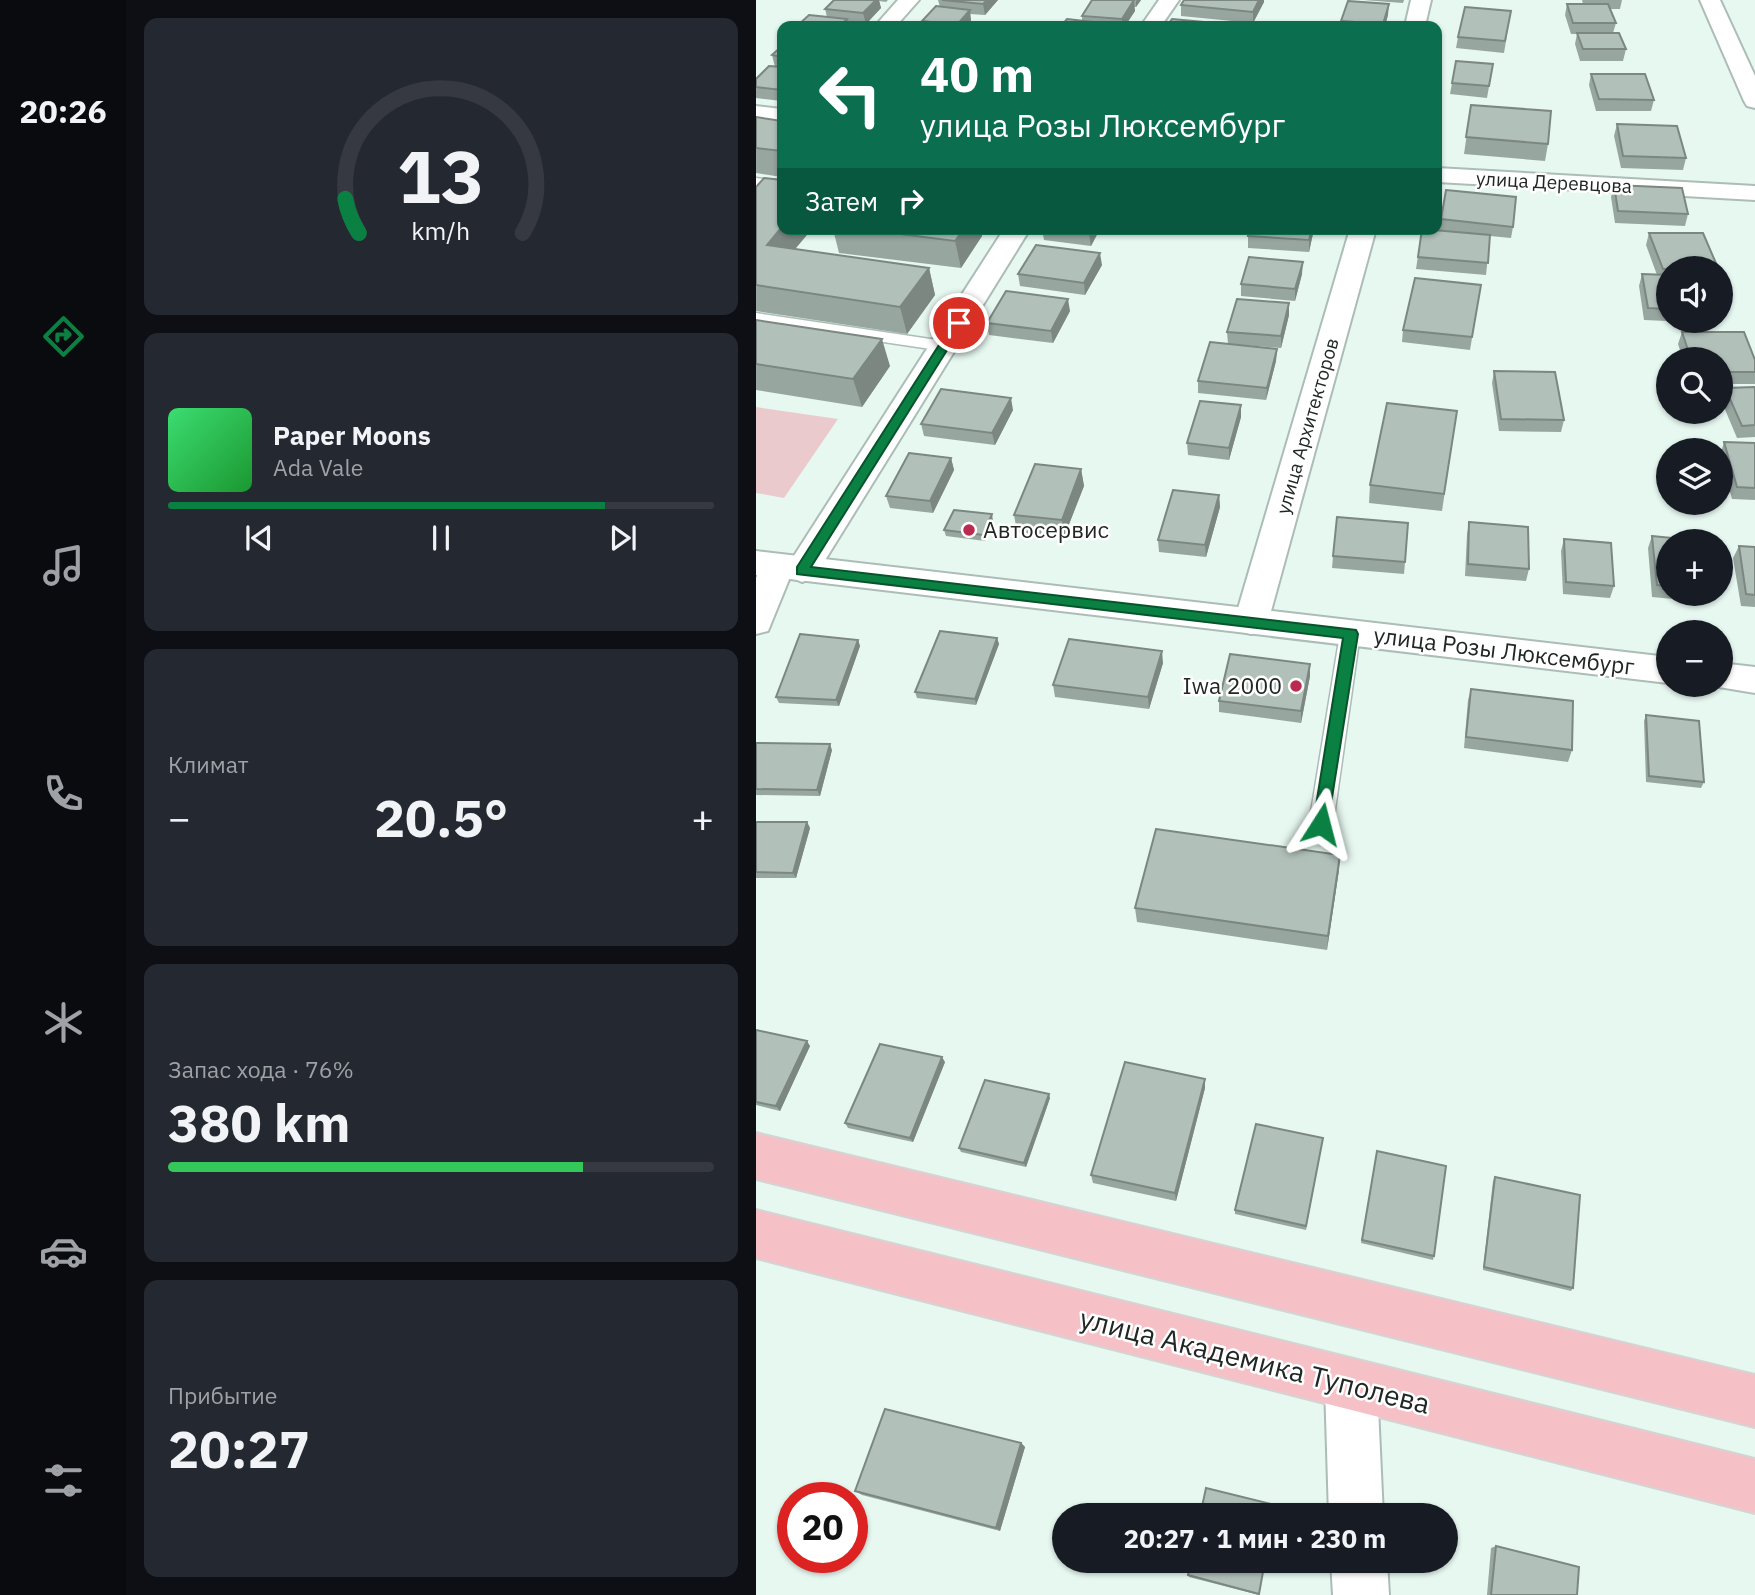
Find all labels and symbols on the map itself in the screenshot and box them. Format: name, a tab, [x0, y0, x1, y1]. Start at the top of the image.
street label: улица Деревцова	[1475, 166, 1633, 198]
pin	[929, 293, 989, 353]
street label: улица Архитекторов	[1270, 335, 1344, 517]
place label: Автосервис	[983, 514, 1109, 544]
marker: Автосервис	[961, 522, 977, 538]
street label: улица Розы Люксембург	[1372, 619, 1636, 681]
place label: Iwa 2000	[1182, 670, 1282, 700]
marker: Iwa 2000	[1288, 678, 1304, 694]
position arrow	[1284, 787, 1358, 861]
street label: улица Академика Туполева	[1076, 1299, 1434, 1422]
speed limit sign: 20	[777, 1482, 868, 1573]

